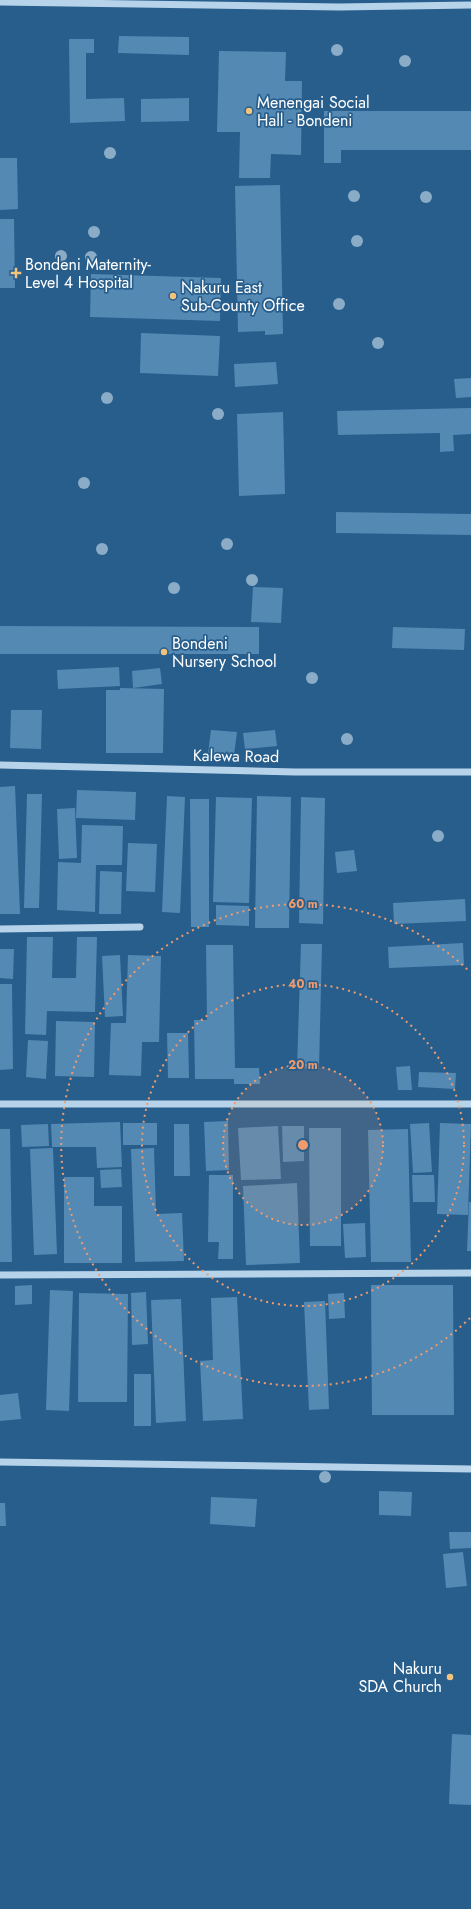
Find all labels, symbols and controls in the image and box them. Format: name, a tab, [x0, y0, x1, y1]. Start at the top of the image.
place label: Menengai Social Hall - Bondeni	[257, 91, 370, 132]
marker: Menengai Social Hall - Bondeni	[244, 106, 254, 116]
place label: Bondeni Maternity- Level 4 Hospital	[25, 253, 151, 294]
marker: Bondeni Maternity- Level 4 Hospital	[10, 267, 22, 279]
place label: Nakuru East Sub-County Office	[181, 276, 305, 317]
marker: Nakuru East Sub-County Office	[168, 291, 178, 301]
place label: Bondeni Nursery School	[172, 632, 277, 673]
marker: Bondeni Nursery School	[159, 647, 169, 657]
street label: Kalewa Road	[193, 744, 279, 768]
text: 60 m	[288, 895, 318, 913]
text: 40 m	[288, 975, 318, 993]
text: 20 m	[288, 1056, 318, 1074]
centre of rings	[296, 1138, 310, 1152]
place label: Nakuru SDA Church	[358, 1657, 442, 1698]
marker: Nakuru SDA Church	[445, 1672, 455, 1682]

